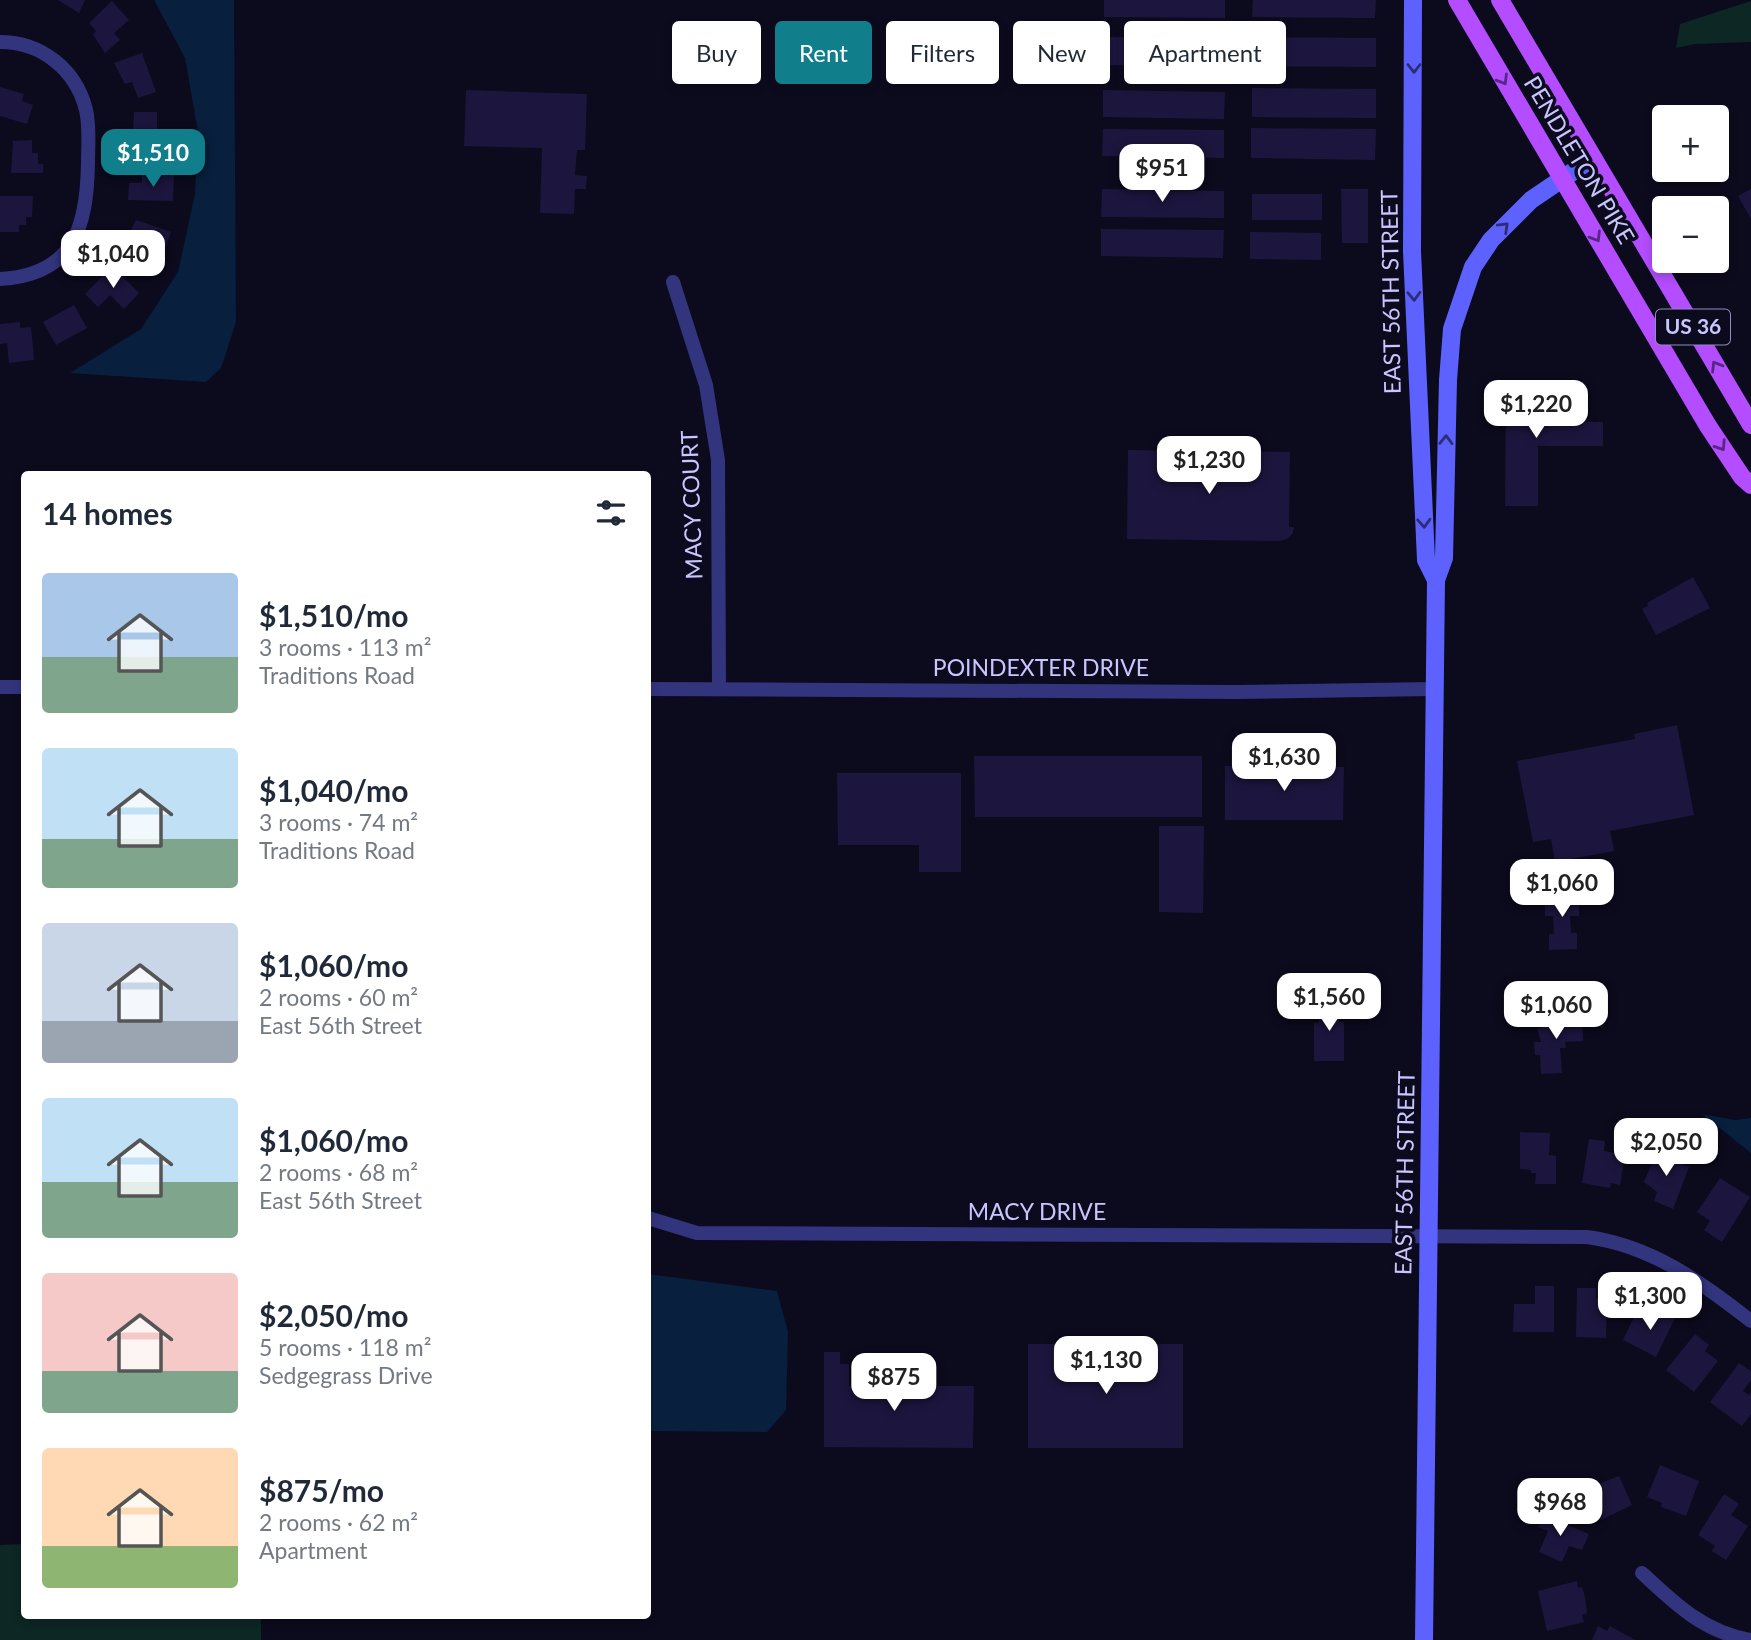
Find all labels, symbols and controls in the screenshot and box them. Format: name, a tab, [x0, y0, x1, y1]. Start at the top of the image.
chip: Buy	[672, 21, 761, 84]
chip: Rent	[775, 21, 872, 84]
chip: Filters	[886, 21, 999, 84]
chip: New	[1013, 21, 1110, 84]
chip: Apartment	[1124, 21, 1286, 84]
one-way arrow	[1406, 63, 1422, 74]
street label: PENDLETON PIKE	[1519, 71, 1641, 248]
one-way arrow	[1495, 73, 1508, 86]
map controls	[1652, 105, 1729, 273]
button: +	[1652, 105, 1729, 182]
pin: $1,510	[96, 130, 210, 189]
text: $1,510	[117, 138, 189, 166]
pin: $951	[1121, 144, 1203, 204]
text: $951	[1135, 153, 1189, 181]
street label: EAST 56TH STREET	[1374, 189, 1406, 394]
button: −	[1652, 196, 1729, 273]
one-way arrow	[1496, 222, 1509, 235]
pin: $1,040	[56, 230, 170, 290]
one-way arrow	[1587, 230, 1600, 243]
text: $1,040	[77, 239, 149, 267]
one-way arrow	[1406, 290, 1421, 301]
road number: US 36	[1656, 310, 1730, 344]
one-way arrow	[1711, 360, 1724, 373]
pin: $1,220	[1479, 380, 1593, 440]
text: $1,220	[1500, 389, 1572, 417]
street label: MACY COURT	[674, 430, 708, 580]
one-way arrow	[1439, 434, 1454, 445]
pin: $1,230	[1152, 436, 1266, 496]
one-way arrow	[1713, 438, 1726, 451]
text: $1,230	[1173, 445, 1245, 473]
icon: filters	[592, 494, 630, 532]
text: 14 homes	[42, 495, 173, 531]
one-way arrow	[1417, 518, 1432, 529]
text: $1,510/mo	[259, 597, 408, 633]
icon: home	[98, 601, 182, 685]
text: 3 rooms · 113 m²	[259, 633, 431, 661]
street label: POINDEXTER DRIVE	[933, 653, 1149, 681]
text: Traditions Road	[259, 661, 415, 689]
pin: $1,630	[1227, 734, 1341, 793]
text: $1,630	[1248, 742, 1320, 770]
text: $1,040/mo	[259, 772, 408, 808]
icon: home	[98, 776, 182, 860]
text: 3 rooms · 74 m²	[259, 808, 418, 836]
text: Traditions Road	[259, 836, 415, 864]
pin: $1,060	[1505, 860, 1619, 919]
text: $1,060	[1526, 868, 1598, 896]
text: $1,060/mo	[259, 947, 408, 983]
icon: home	[98, 951, 182, 1035]
pin: $1,560	[1272, 974, 1386, 1033]
text: $1,560	[1293, 982, 1365, 1010]
pin: $1,060	[1499, 982, 1613, 1041]
text: 2 rooms · 60 m²	[259, 983, 418, 1011]
text: $1,060	[1520, 990, 1592, 1018]
text: East 56th Street	[259, 1011, 422, 1039]
street label: EAST 56TH STREET	[1388, 1070, 1420, 1275]
pin: $2,050	[1609, 1118, 1723, 1178]
text: $1,060/mo	[259, 1122, 408, 1158]
icon: home	[98, 1126, 182, 1210]
text: $2,050	[1630, 1127, 1702, 1155]
text: 2 rooms · 68 m²	[259, 1158, 418, 1186]
text: East 56th Street	[259, 1186, 422, 1214]
street label: MACY DRIVE	[968, 1197, 1106, 1225]
pin: $1,300	[1593, 1272, 1707, 1332]
text: $1,300	[1614, 1281, 1686, 1309]
text: $2,050/mo	[259, 1297, 408, 1333]
icon: home	[98, 1301, 182, 1385]
text: 5 rooms · 118 m²	[259, 1333, 431, 1361]
pin: $1,130	[1049, 1336, 1163, 1396]
text: $1,130	[1070, 1345, 1142, 1373]
pin: $875	[853, 1354, 935, 1413]
text: Sedgegrass Drive	[259, 1361, 433, 1389]
text: $875	[867, 1362, 921, 1390]
text: $875/mo	[259, 1472, 384, 1508]
icon: home	[98, 1476, 182, 1560]
pin: $968	[1519, 1478, 1601, 1538]
text: $968	[1533, 1487, 1587, 1515]
text: 2 rooms · 62 m²	[259, 1508, 418, 1536]
text: Apartment	[259, 1536, 367, 1564]

